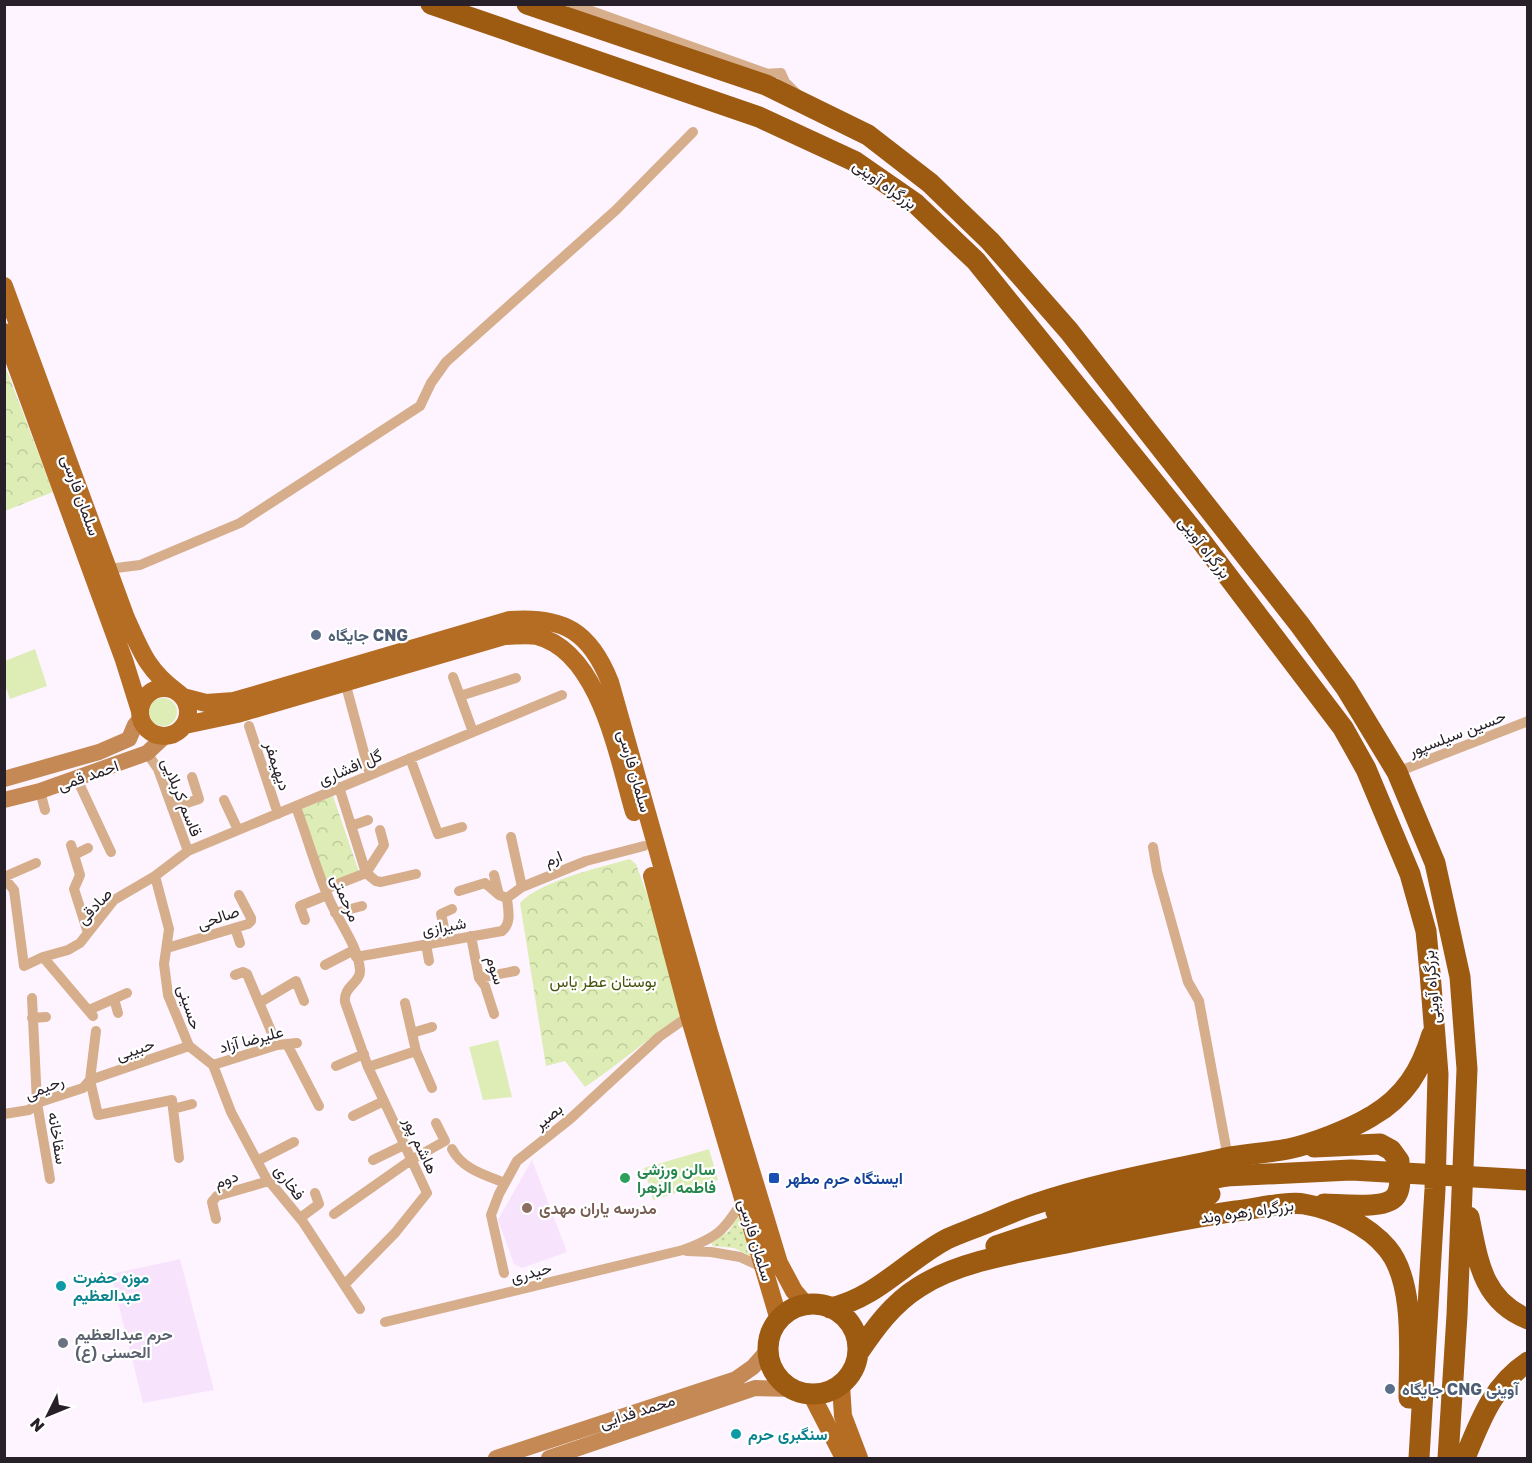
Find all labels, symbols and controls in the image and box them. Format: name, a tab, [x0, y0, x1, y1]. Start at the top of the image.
street label: بزرگراه آوینی	[849, 155, 921, 214]
street label: سلمان فارسی	[56, 452, 105, 539]
street label: بزرگراه آوینی	[1174, 512, 1236, 583]
place label: جایگاه CNG	[328, 625, 408, 645]
marker: جایگاه CNG	[309, 628, 323, 642]
street label: حسین سیلسپور	[1405, 705, 1509, 763]
street label: سلمان فارسی	[613, 728, 656, 815]
street label: دیهیمفر	[259, 738, 295, 793]
street label: گل افشاری	[315, 745, 385, 790]
street label: احمد قمی	[55, 755, 121, 796]
street label: قاسم کربلایی	[156, 755, 207, 840]
street label: ارم	[541, 845, 565, 871]
street label: مرحمتی	[326, 871, 365, 925]
street label: صادقی	[72, 883, 117, 929]
street label: صالحی	[194, 900, 242, 934]
street label: شیرازی	[420, 912, 468, 941]
street label: بزرگراه آوینی	[1418, 949, 1445, 1025]
street label: سوم	[481, 953, 510, 987]
park label: بوستان عطر یاس	[550, 971, 657, 992]
street label: حسینی	[172, 982, 207, 1032]
street label: علیرضا آزاد	[217, 1021, 286, 1058]
street label: حبیبی	[113, 1033, 158, 1066]
street label: رحیمی	[21, 1070, 67, 1105]
street label: بصیر	[529, 1098, 567, 1135]
street label: سقاخانه	[44, 1110, 72, 1166]
street label: هاشم پور	[397, 1112, 443, 1177]
place label: سالن ورزشی فاطمه الزهرا	[637, 1159, 716, 1198]
street label: فخاری	[269, 1160, 310, 1204]
street label: دوم	[211, 1165, 241, 1193]
place label: ایستگاه حرم مطهر	[785, 1168, 903, 1189]
marker: سالن ورزشی فاطمه الزهرا	[618, 1171, 632, 1185]
marker: ایستگاه حرم مطهر	[767, 1171, 781, 1185]
street label: بزرگراه زهره وند	[1199, 1195, 1295, 1228]
street label: سلمان فارسی	[733, 1197, 778, 1284]
place label: مدرسه یاران مهدی	[539, 1198, 657, 1219]
marker: مدرسه یاران مهدی	[520, 1201, 534, 1215]
street label: حیدری	[508, 1257, 554, 1288]
place label: موزه حضرت عبدالعظیم	[73, 1267, 150, 1306]
marker: موزه حضرت عبدالعظیم	[54, 1279, 68, 1293]
place label: حرم عبدالعظیم الحسنی (ع)	[75, 1324, 173, 1363]
marker: حرم عبدالعظیم الحسنی (ع)	[56, 1336, 70, 1350]
place label: جایگاه CNG آوینی	[1402, 1379, 1521, 1400]
marker: جایگاه CNG آوینی	[1383, 1382, 1397, 1396]
north arrow	[18, 1385, 78, 1445]
street label: محمد فدایی	[597, 1389, 678, 1434]
text: N	[26, 1414, 48, 1437]
place label: سنگبری حرم	[748, 1424, 828, 1445]
marker: سنگبری حرم	[729, 1427, 743, 1441]

